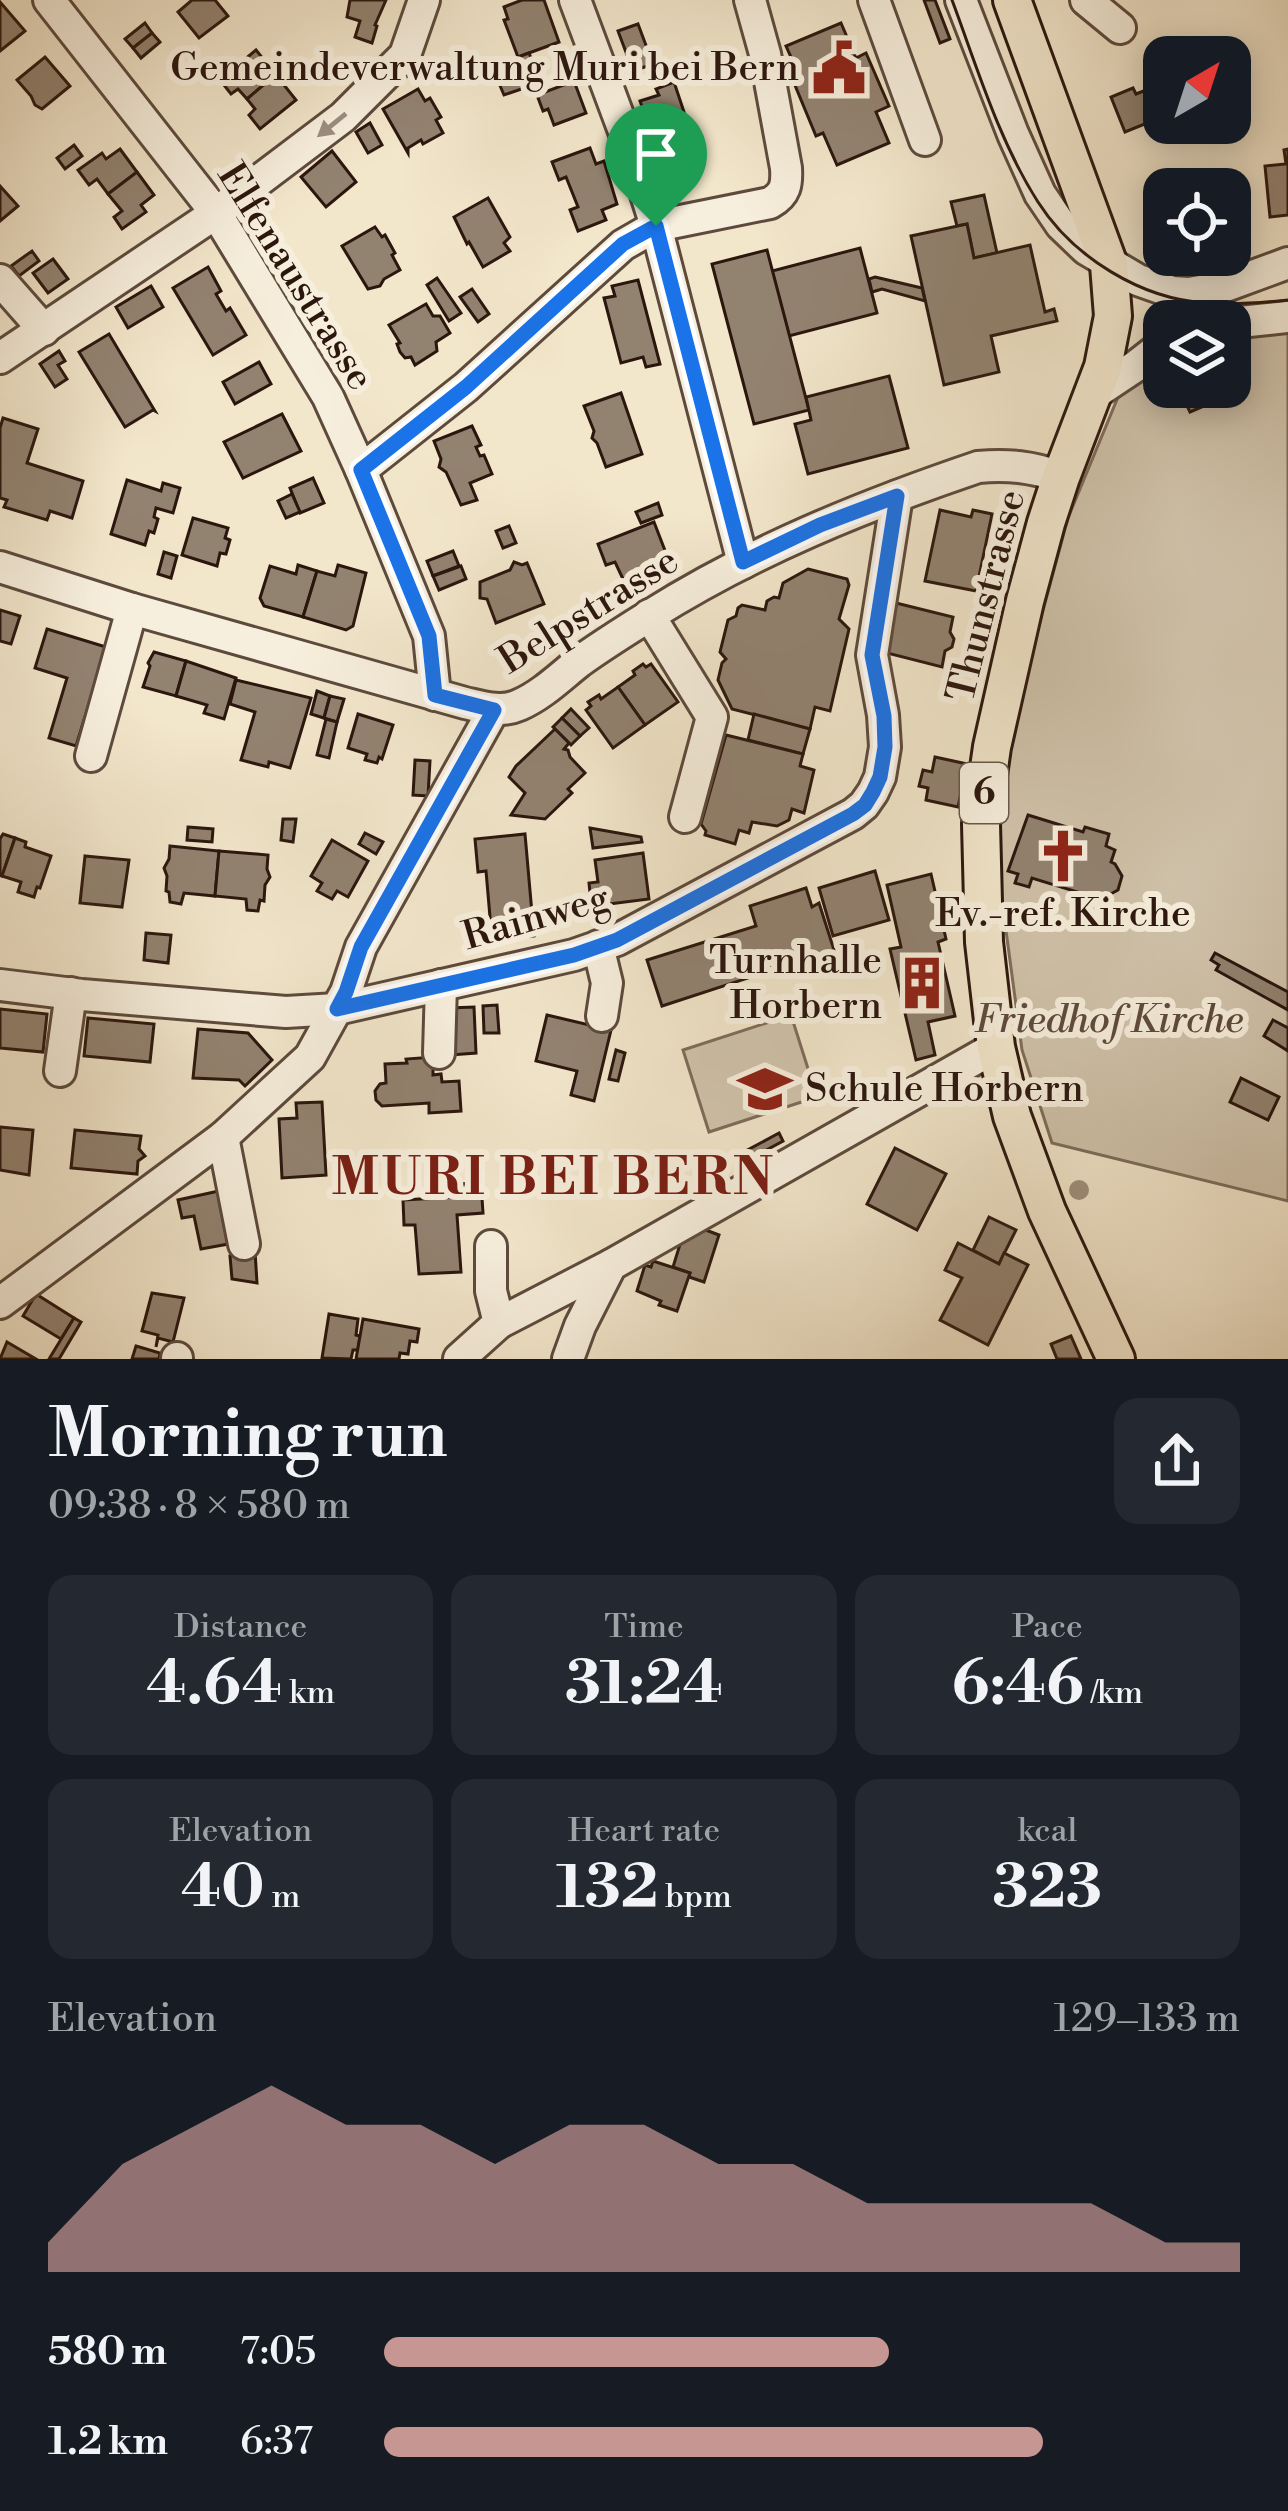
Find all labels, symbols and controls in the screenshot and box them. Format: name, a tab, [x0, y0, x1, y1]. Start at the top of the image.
north arrow	[1143, 36, 1251, 144]
map controls	[1143, 36, 1251, 408]
public building icon: Gemeindeverwaltung Muri bei Bern	[810, 39, 868, 97]
place label: Gemeindeverwaltung Muri bei Bern	[170, 44, 799, 93]
pin	[605, 103, 707, 226]
one-way arrow	[317, 111, 348, 137]
icon: arrive	[623, 121, 689, 187]
street label: Elfenaustrasse	[206, 155, 384, 399]
button: locate	[1143, 168, 1251, 276]
button: layers	[1143, 300, 1251, 408]
street label: Thunstrasse	[937, 485, 1037, 707]
street label: Belpstrasse	[489, 537, 688, 686]
road number: 6	[960, 763, 1008, 823]
church icon: Ev.-ref. Kirche	[1034, 827, 1092, 885]
street label: Rainweg	[457, 874, 615, 962]
place label: Ev.-ref. Kirche	[935, 890, 1191, 939]
place label: Turnhalle Horbern	[709, 937, 882, 1031]
building icon: Turnhalle Horbern	[893, 954, 951, 1012]
park label: Friedhof Kirche	[975, 996, 1243, 1045]
school or university icon: Schule Horbern	[736, 1060, 794, 1118]
place label: Schule Horbern	[805, 1065, 1084, 1114]
district label: MURI BEI BERN	[332, 1147, 776, 1211]
text: Morning run	[48, 1395, 447, 1478]
button: share	[1114, 1398, 1240, 1524]
text: 09:38 · 8 × 580 m	[48, 1482, 350, 1531]
text: Distance	[174, 1607, 307, 1648]
text: Time	[604, 1607, 684, 1648]
text: Pace	[1012, 1607, 1083, 1648]
text: 4.64	[146, 1648, 282, 1723]
text: 31:24	[565, 1648, 723, 1723]
text: 6:46	[952, 1648, 1084, 1723]
text: km	[282, 1673, 335, 1714]
text: /km	[1084, 1673, 1143, 1714]
text: Elevation	[169, 1811, 312, 1852]
text: Heart rate	[568, 1811, 720, 1852]
text: kcal	[1017, 1811, 1077, 1852]
text: 40	[181, 1852, 265, 1927]
text: 132	[556, 1852, 658, 1927]
text: 323	[992, 1852, 1102, 1927]
text: m	[265, 1877, 300, 1918]
text: bpm	[658, 1877, 732, 1918]
text: Elevation	[48, 1995, 217, 2044]
text: 129–133 m	[1054, 1995, 1240, 2044]
text: 580 m	[48, 2328, 167, 2377]
text: 7:05	[240, 2328, 316, 2377]
text: 1.2 km	[48, 2418, 168, 2467]
text: 6:37	[240, 2418, 313, 2467]

